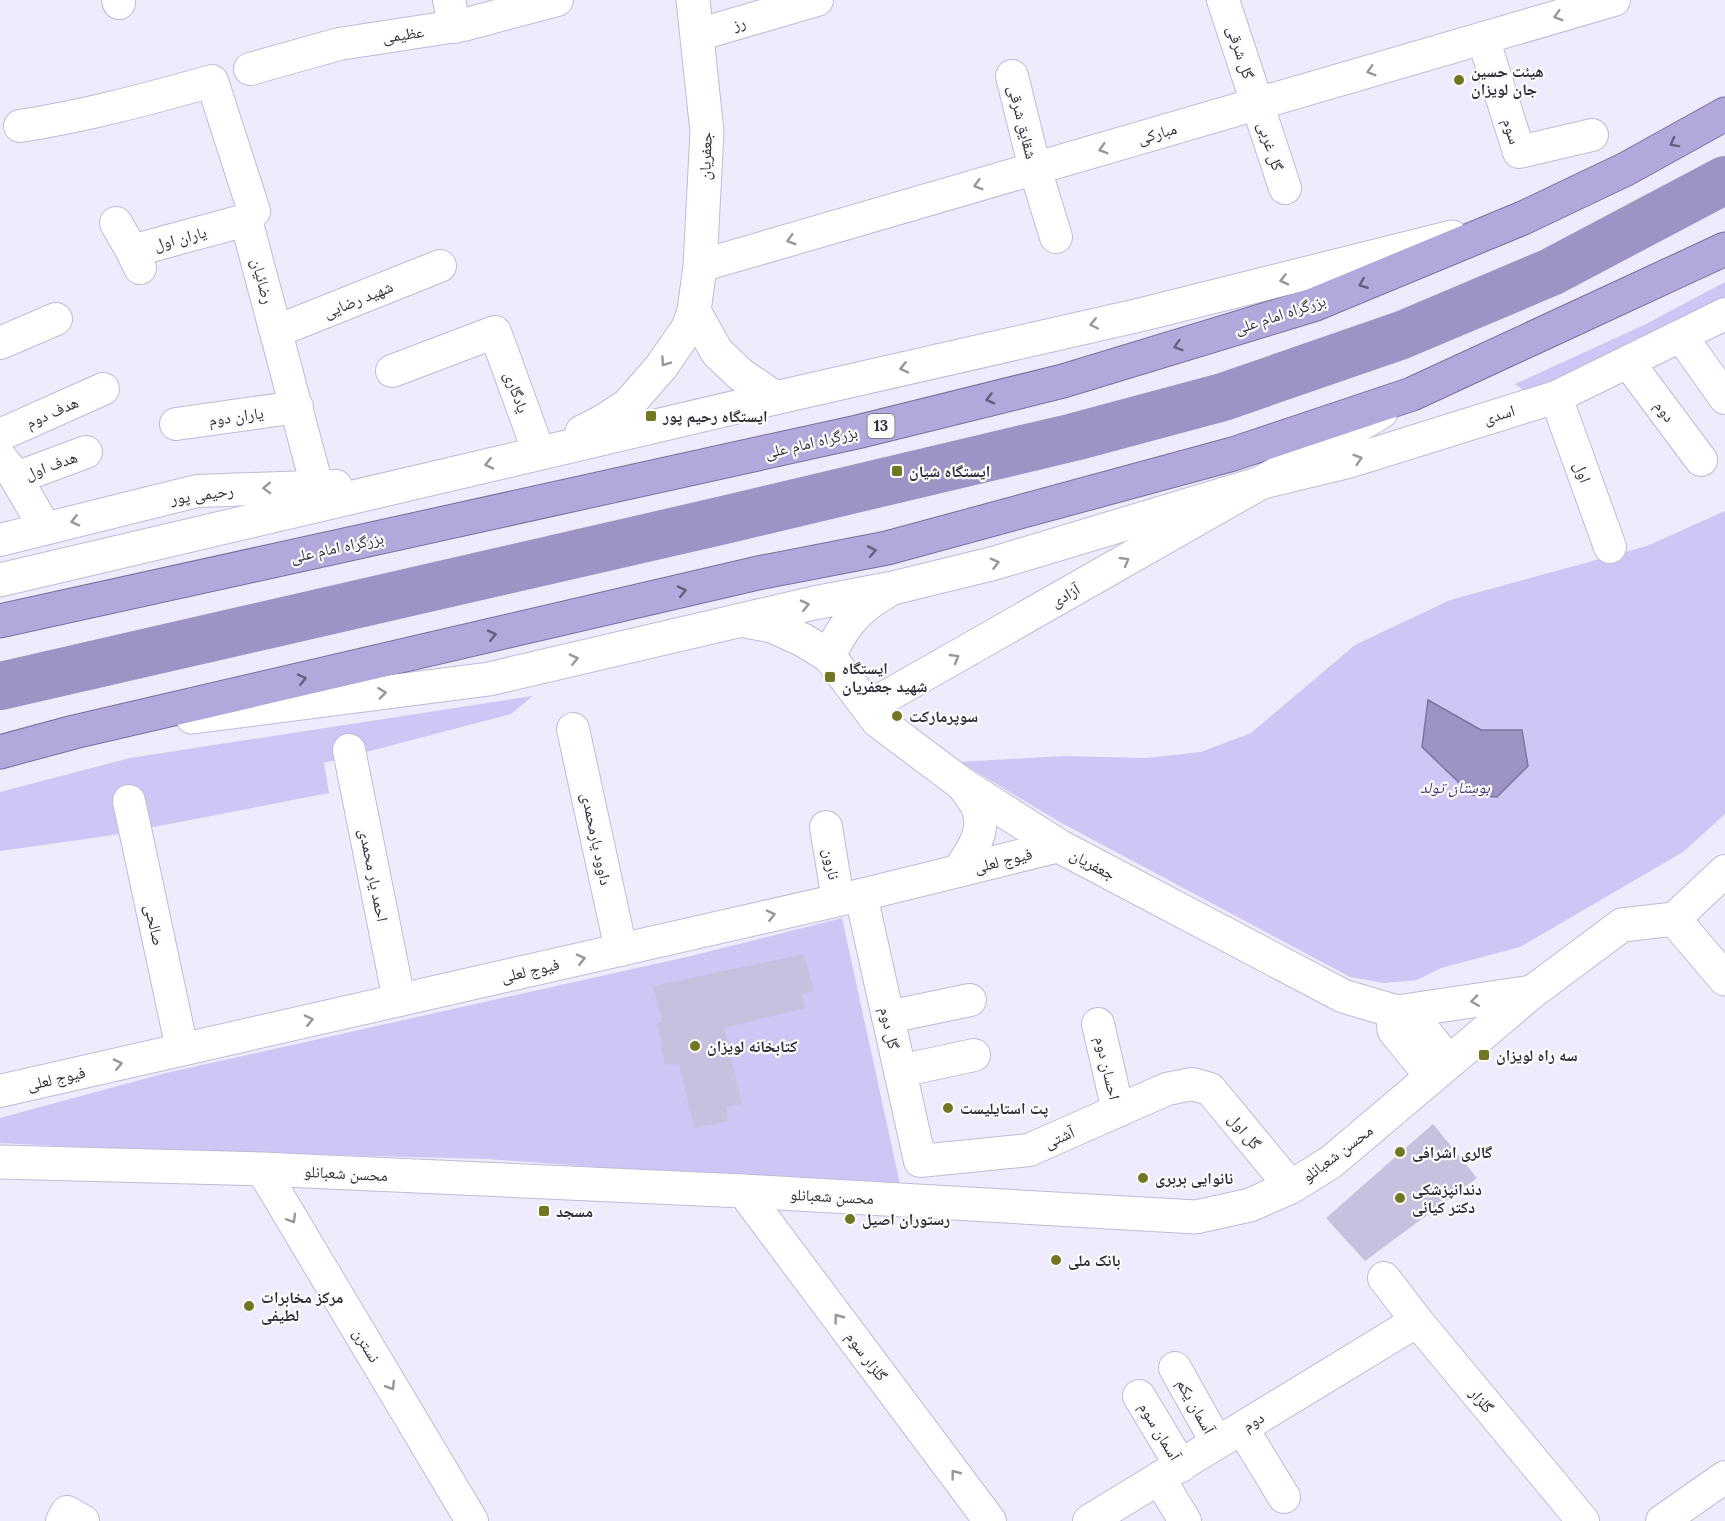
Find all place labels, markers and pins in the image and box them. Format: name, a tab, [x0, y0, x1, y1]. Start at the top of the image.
place label: هیئت حسین جان لویزان	[1471, 61, 1544, 99]
marker: هیئت حسین جان لویزان	[1452, 73, 1466, 87]
place label: ایستگاه رحیم پور	[662, 406, 768, 428]
marker: ایستگاه رحیم پور	[644, 409, 658, 423]
place label: ایستگاه شیان	[909, 461, 990, 481]
marker: ایستگاه شیان	[890, 464, 904, 478]
place label: ایستگاه شهید جعفریان	[842, 658, 928, 696]
marker: ایستگاه شهید جعفریان	[823, 670, 837, 684]
place label: سوپرمارکت	[909, 706, 978, 726]
marker: سوپرمارکت	[890, 709, 904, 723]
place label: کتابخانه لویزان	[707, 1036, 797, 1056]
marker: کتابخانه لویزان	[688, 1039, 702, 1053]
place label: سه راه لویزان	[1496, 1045, 1578, 1065]
marker: سه راه لویزان	[1477, 1048, 1491, 1062]
place label: پت استایلیست	[960, 1098, 1048, 1118]
marker: پت استایلیست	[941, 1101, 955, 1115]
place label: گالری اشرافی	[1412, 1142, 1492, 1162]
marker: گالری اشرافی	[1393, 1145, 1407, 1159]
place label: نانوایی بربری	[1155, 1168, 1233, 1188]
marker: نانوایی بربری	[1136, 1171, 1150, 1185]
place label: دندانپزشکی دکتر کیائی	[1412, 1179, 1482, 1217]
marker: دندانپزشکی دکتر کیائی	[1393, 1191, 1407, 1205]
place label: مسجد	[556, 1201, 593, 1221]
marker: مسجد	[537, 1204, 551, 1218]
place label: رستوران اصیل	[862, 1209, 950, 1229]
marker: رستوران اصیل	[843, 1212, 857, 1226]
place label: بانک ملی	[1068, 1250, 1120, 1270]
marker: بانک ملی	[1049, 1253, 1063, 1267]
place label: مرکز مخابرات لطیفی	[261, 1287, 343, 1325]
marker: مرکز مخابرات لطیفی	[242, 1299, 256, 1313]

